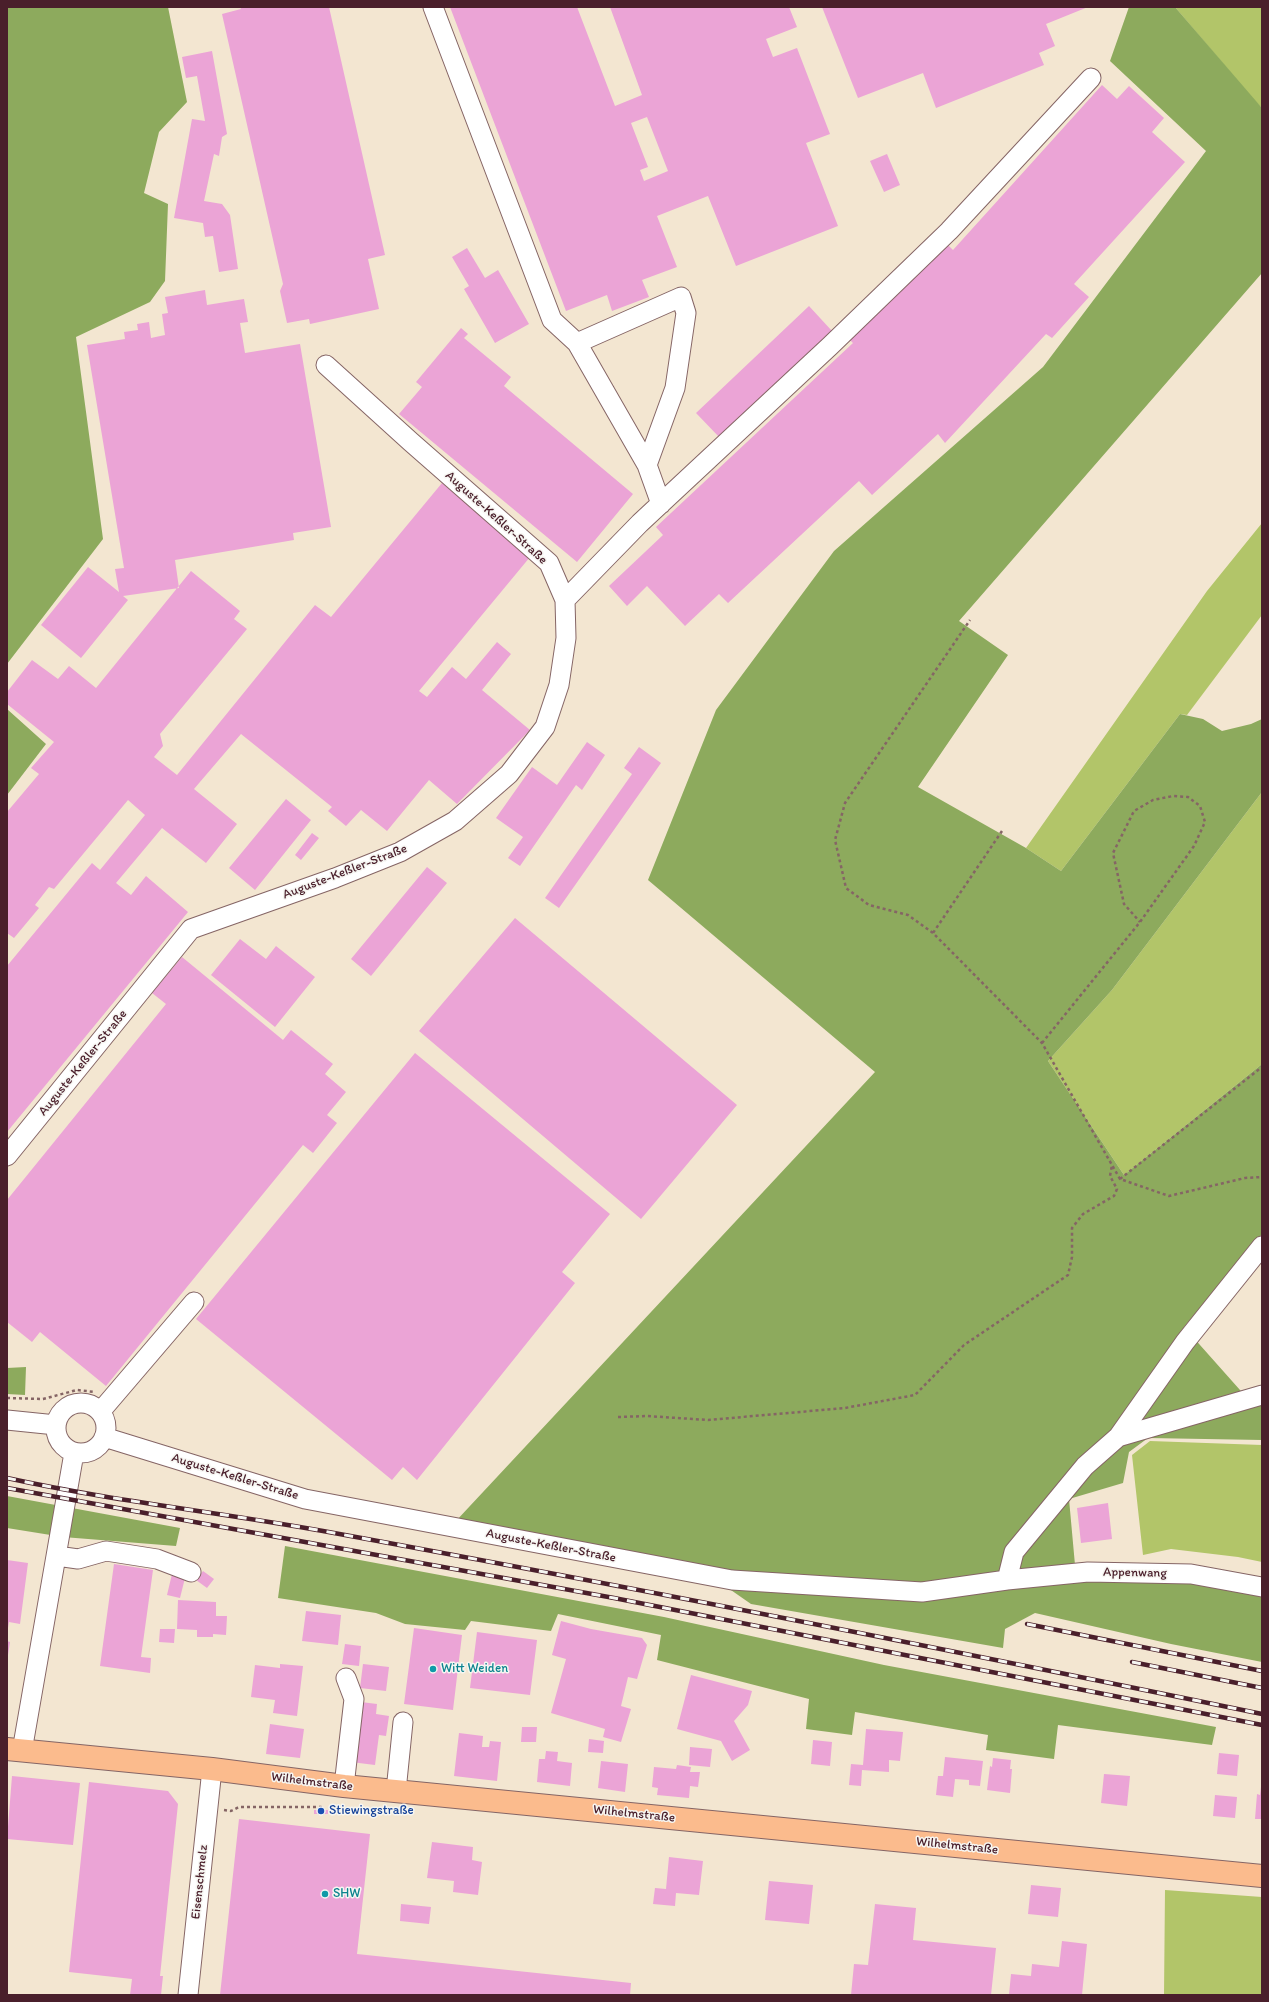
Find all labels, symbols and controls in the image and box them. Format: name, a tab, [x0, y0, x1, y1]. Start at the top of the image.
street label: Auguste-Keßler-Straße	[442, 468, 550, 568]
street label: Auguste-Keßler-Straße	[281, 841, 409, 903]
street label: Auguste-Keßler-Straße	[35, 1007, 131, 1119]
street label: Auguste-Keßler-Straße	[170, 1450, 300, 1504]
street label: Auguste-Keßler-Straße	[485, 1526, 617, 1566]
street label: Appenwang	[1103, 1565, 1167, 1581]
place label: Witt Weiden	[441, 1661, 508, 1677]
marker: Witt Weiden	[428, 1664, 438, 1674]
street label: Wilhelmstraße	[270, 1769, 354, 1795]
street label: Wilhelmstraße	[592, 1802, 676, 1826]
place label: Stiewingstraße	[329, 1803, 414, 1819]
marker: Stiewingstraße	[316, 1806, 326, 1816]
street label: Wilhelmstraße	[915, 1834, 999, 1858]
street label: Eisenschmelz	[188, 1844, 212, 1920]
place label: SHW	[333, 1886, 360, 1902]
marker: SHW	[320, 1889, 330, 1899]

